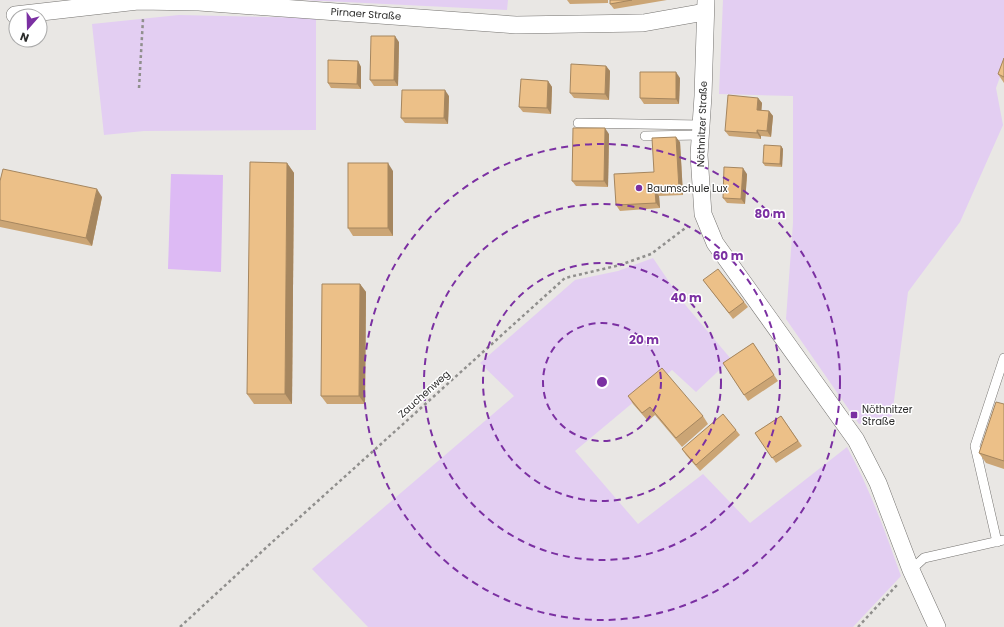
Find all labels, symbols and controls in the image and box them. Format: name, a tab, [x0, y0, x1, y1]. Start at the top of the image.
street label: Pirnaer Straße	[330, 4, 402, 24]
north arrow	[8, 8, 48, 48]
text: N	[18, 28, 31, 46]
street label: Nöthnitzer Straße	[693, 81, 711, 167]
place label: Baumschule Lux	[647, 181, 728, 196]
marker: Baumschule Lux	[634, 183, 644, 193]
text: 80 m	[755, 205, 786, 222]
text: 60 m	[713, 247, 744, 264]
text: 40 m	[670, 289, 702, 306]
text: 20 m	[629, 331, 659, 348]
street label: Zauchenweg	[395, 367, 453, 421]
centre of rings	[595, 375, 609, 389]
place label: Nöthnitzer Straße	[862, 402, 913, 429]
marker: Nöthnitzer Straße	[849, 410, 859, 420]

